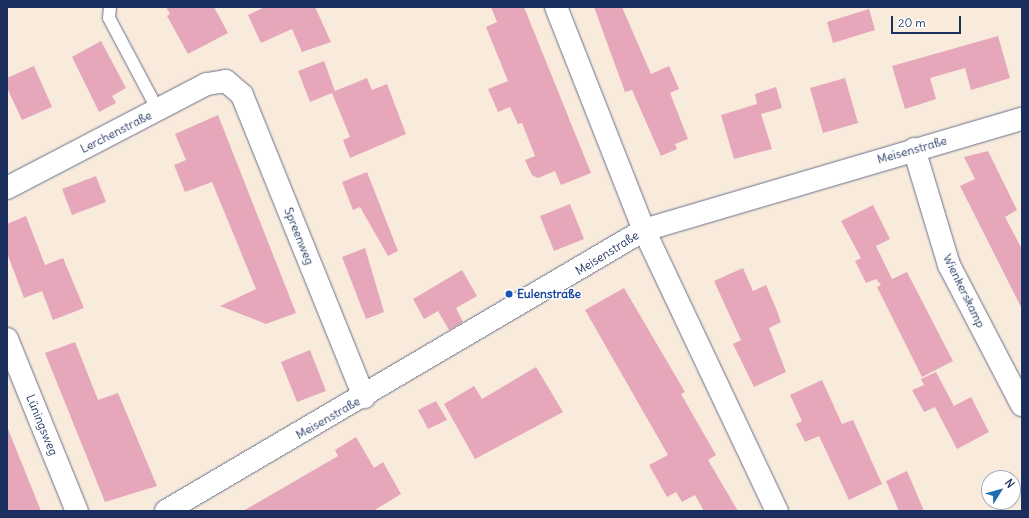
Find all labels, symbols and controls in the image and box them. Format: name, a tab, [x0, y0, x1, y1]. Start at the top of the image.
scale bar	[893, 8, 963, 34]
text: 20 m	[898, 15, 926, 30]
street label: Lerchenstraße	[78, 108, 154, 156]
street label: Meisenstraße	[876, 133, 948, 167]
street label: Spreenweg	[281, 205, 317, 267]
street label: Meisenstraße	[573, 228, 641, 278]
street label: Wienkerskamp	[940, 252, 988, 330]
place label: Eulenstraße	[517, 287, 581, 301]
marker: Eulenstraße	[504, 289, 514, 299]
street label: Lüningsweg	[23, 392, 61, 458]
street label: Meisenstraße	[293, 394, 363, 442]
north arrow	[981, 470, 1021, 510]
text: N	[1002, 476, 1018, 491]

